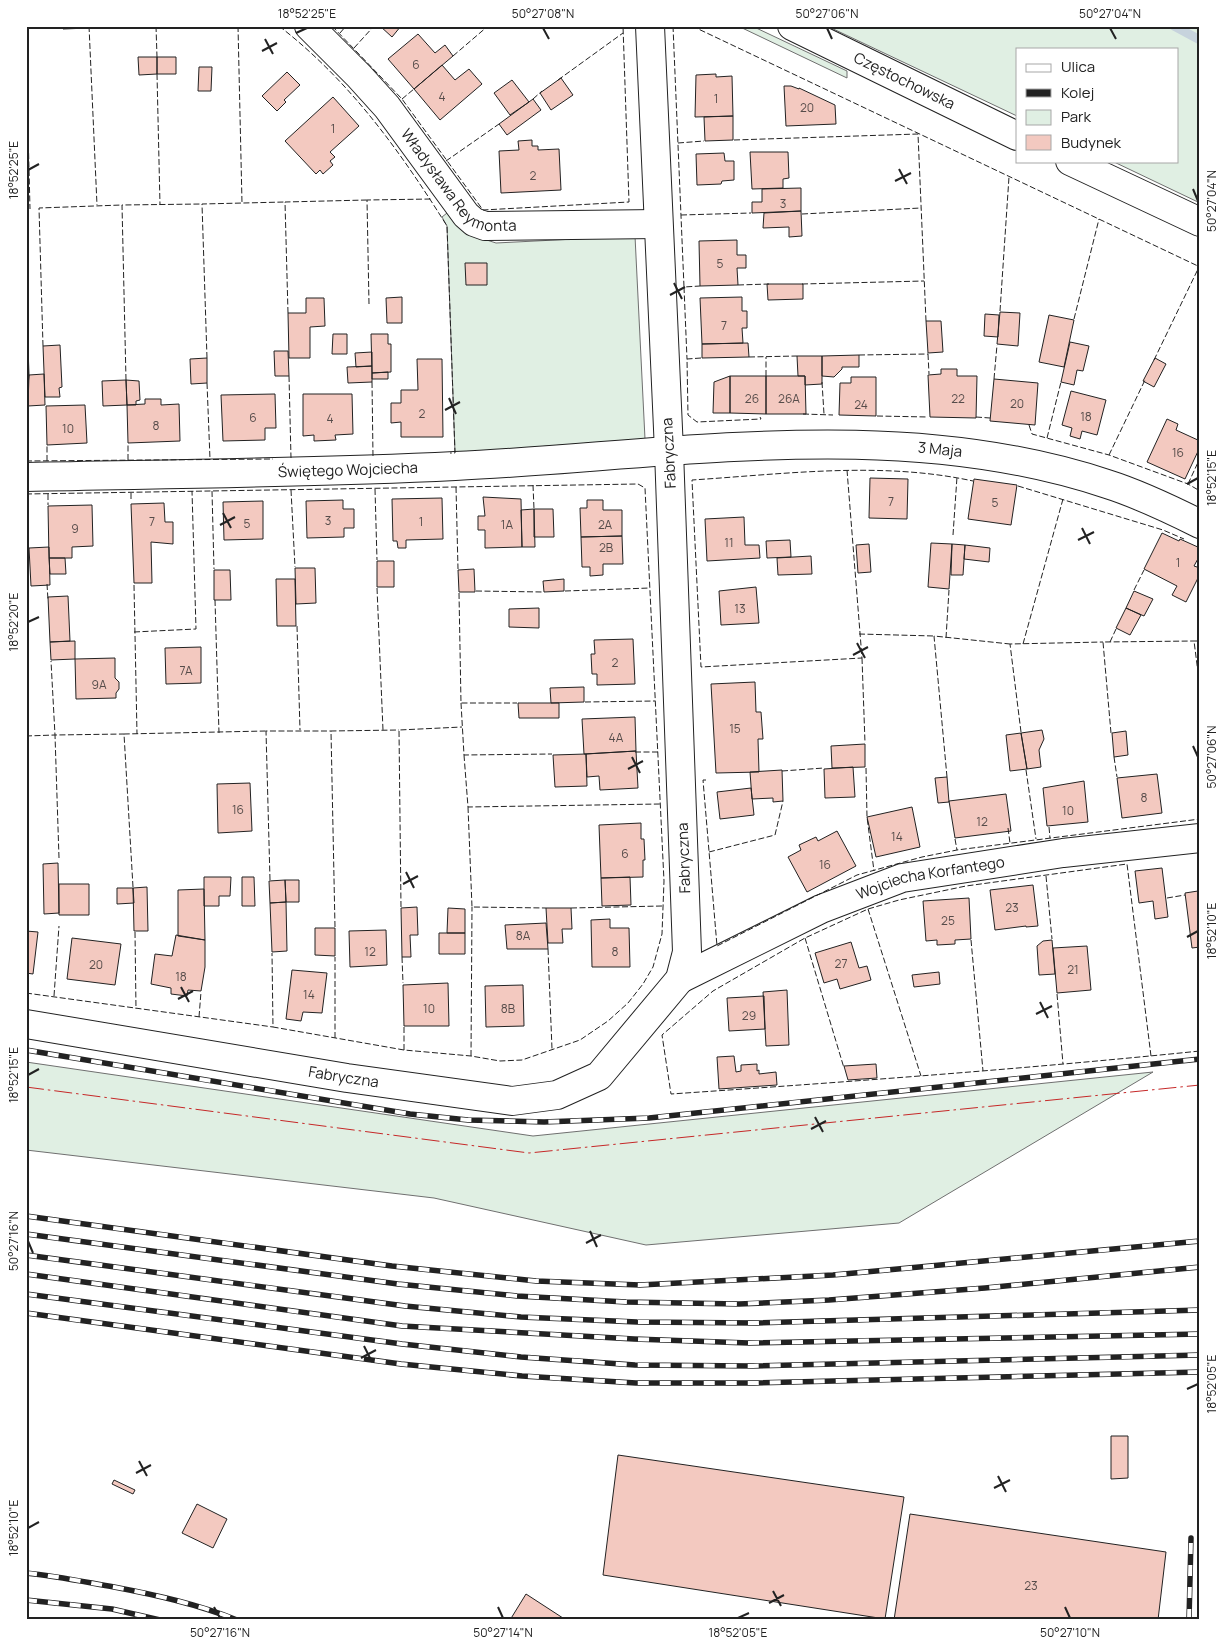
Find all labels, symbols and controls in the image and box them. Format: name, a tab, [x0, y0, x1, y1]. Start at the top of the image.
text: 18°52'25"E	[278, 5, 336, 22]
text: 50°27'08"N	[512, 5, 574, 22]
text: 50°27'06"N	[796, 5, 858, 22]
text: 50°27'04"N	[1079, 5, 1141, 22]
street label: Częstochowska	[850, 47, 959, 114]
legend	[1016, 48, 1178, 162]
house number: 6	[412, 56, 420, 73]
text: Ulica	[1061, 56, 1095, 77]
text: Kolej	[1061, 82, 1094, 103]
house number: 4	[438, 88, 446, 105]
house number: 1	[714, 90, 718, 107]
house number: 20	[800, 99, 814, 116]
text: Park	[1061, 106, 1091, 127]
house number: 1	[331, 120, 335, 137]
street label: Władysława Reymonta	[396, 124, 517, 236]
text: Budynek	[1061, 132, 1122, 153]
text: 18°52'25"E	[5, 141, 22, 199]
house number: 2	[530, 167, 537, 184]
text: 50°27'04"N	[1203, 170, 1220, 232]
house number: 3	[780, 195, 786, 212]
house number: 5	[717, 255, 724, 272]
house number: 7	[721, 317, 727, 334]
house number: 26	[745, 390, 759, 407]
house number: 26A	[778, 390, 800, 407]
house number: 22	[951, 390, 965, 407]
house number: 20	[1010, 395, 1024, 412]
house number: 24	[854, 396, 868, 413]
house number: 2	[419, 405, 426, 422]
house number: 18	[1080, 408, 1092, 425]
house number: 6	[249, 409, 257, 426]
house number: 4	[326, 410, 334, 427]
house number: 8	[153, 417, 160, 434]
street label: Fabryczna	[656, 417, 681, 489]
house number: 10	[62, 420, 74, 437]
street label: 3 Maja	[917, 437, 963, 462]
house number: 16	[1172, 444, 1184, 461]
text: 18°52'15"E	[1203, 450, 1220, 506]
street label: Świętego Wojciecha	[278, 457, 418, 482]
house number: 7	[888, 493, 894, 510]
house number: 5	[992, 494, 999, 511]
house number: 3	[325, 512, 331, 529]
house number: 7	[149, 513, 155, 530]
house number: 1	[419, 513, 423, 530]
house number: 5	[244, 515, 251, 532]
house number: 1A	[501, 516, 514, 533]
house number: 2A	[598, 516, 612, 533]
house number: 9	[71, 520, 79, 537]
house number: 11	[724, 534, 734, 551]
house number: 2B	[599, 539, 613, 556]
house number: 1	[1176, 554, 1180, 571]
text: 18°52'20"E	[5, 592, 22, 651]
house number: 13	[734, 600, 746, 617]
house number: 2	[612, 654, 619, 671]
house number: 7A	[179, 662, 193, 679]
house number: 9A	[91, 676, 107, 693]
house number: 15	[729, 720, 741, 737]
text: 50°27'06"N	[1203, 726, 1220, 788]
house number: 4A	[609, 729, 624, 746]
house number: 8	[1141, 789, 1148, 806]
house number: 16	[232, 801, 244, 818]
house number: 10	[1062, 802, 1074, 819]
house number: 12	[976, 813, 988, 830]
street label: Fabryczna	[672, 822, 695, 894]
house number: 14	[891, 828, 903, 845]
house number: 6	[621, 845, 629, 862]
street label: Wojciecha Korfantego	[853, 851, 1006, 905]
house number: 16	[819, 856, 831, 873]
house number: 23	[1005, 899, 1019, 916]
text: 18°52'10"E	[1203, 903, 1220, 959]
house number: 25	[941, 912, 955, 929]
house number: 8A	[516, 927, 531, 944]
house number: 12	[364, 943, 376, 960]
house number: 8	[612, 943, 619, 960]
house number: 27	[835, 955, 847, 972]
house number: 20	[89, 956, 103, 973]
house number: 21	[1067, 961, 1079, 978]
house number: 18	[175, 968, 187, 985]
house number: 14	[303, 986, 315, 1003]
house number: 10	[423, 1000, 435, 1017]
house number: 8B	[501, 1000, 515, 1017]
house number: 29	[742, 1007, 756, 1024]
text: 18°52'15"E	[5, 1047, 22, 1103]
street label: Fabryczna	[307, 1061, 380, 1092]
text: 50°27'16"N	[5, 1211, 22, 1271]
text: 18°52'05"E	[1203, 1354, 1220, 1413]
text: 18°52'10"E	[5, 1500, 22, 1556]
house number: 23	[1024, 1577, 1038, 1594]
text: 50°27'16"N	[190, 1624, 250, 1641]
text: 50°27'14"N	[473, 1624, 533, 1641]
text: 18°52'05"E	[709, 1624, 768, 1641]
text: 50°27'10"N	[1040, 1624, 1100, 1641]

